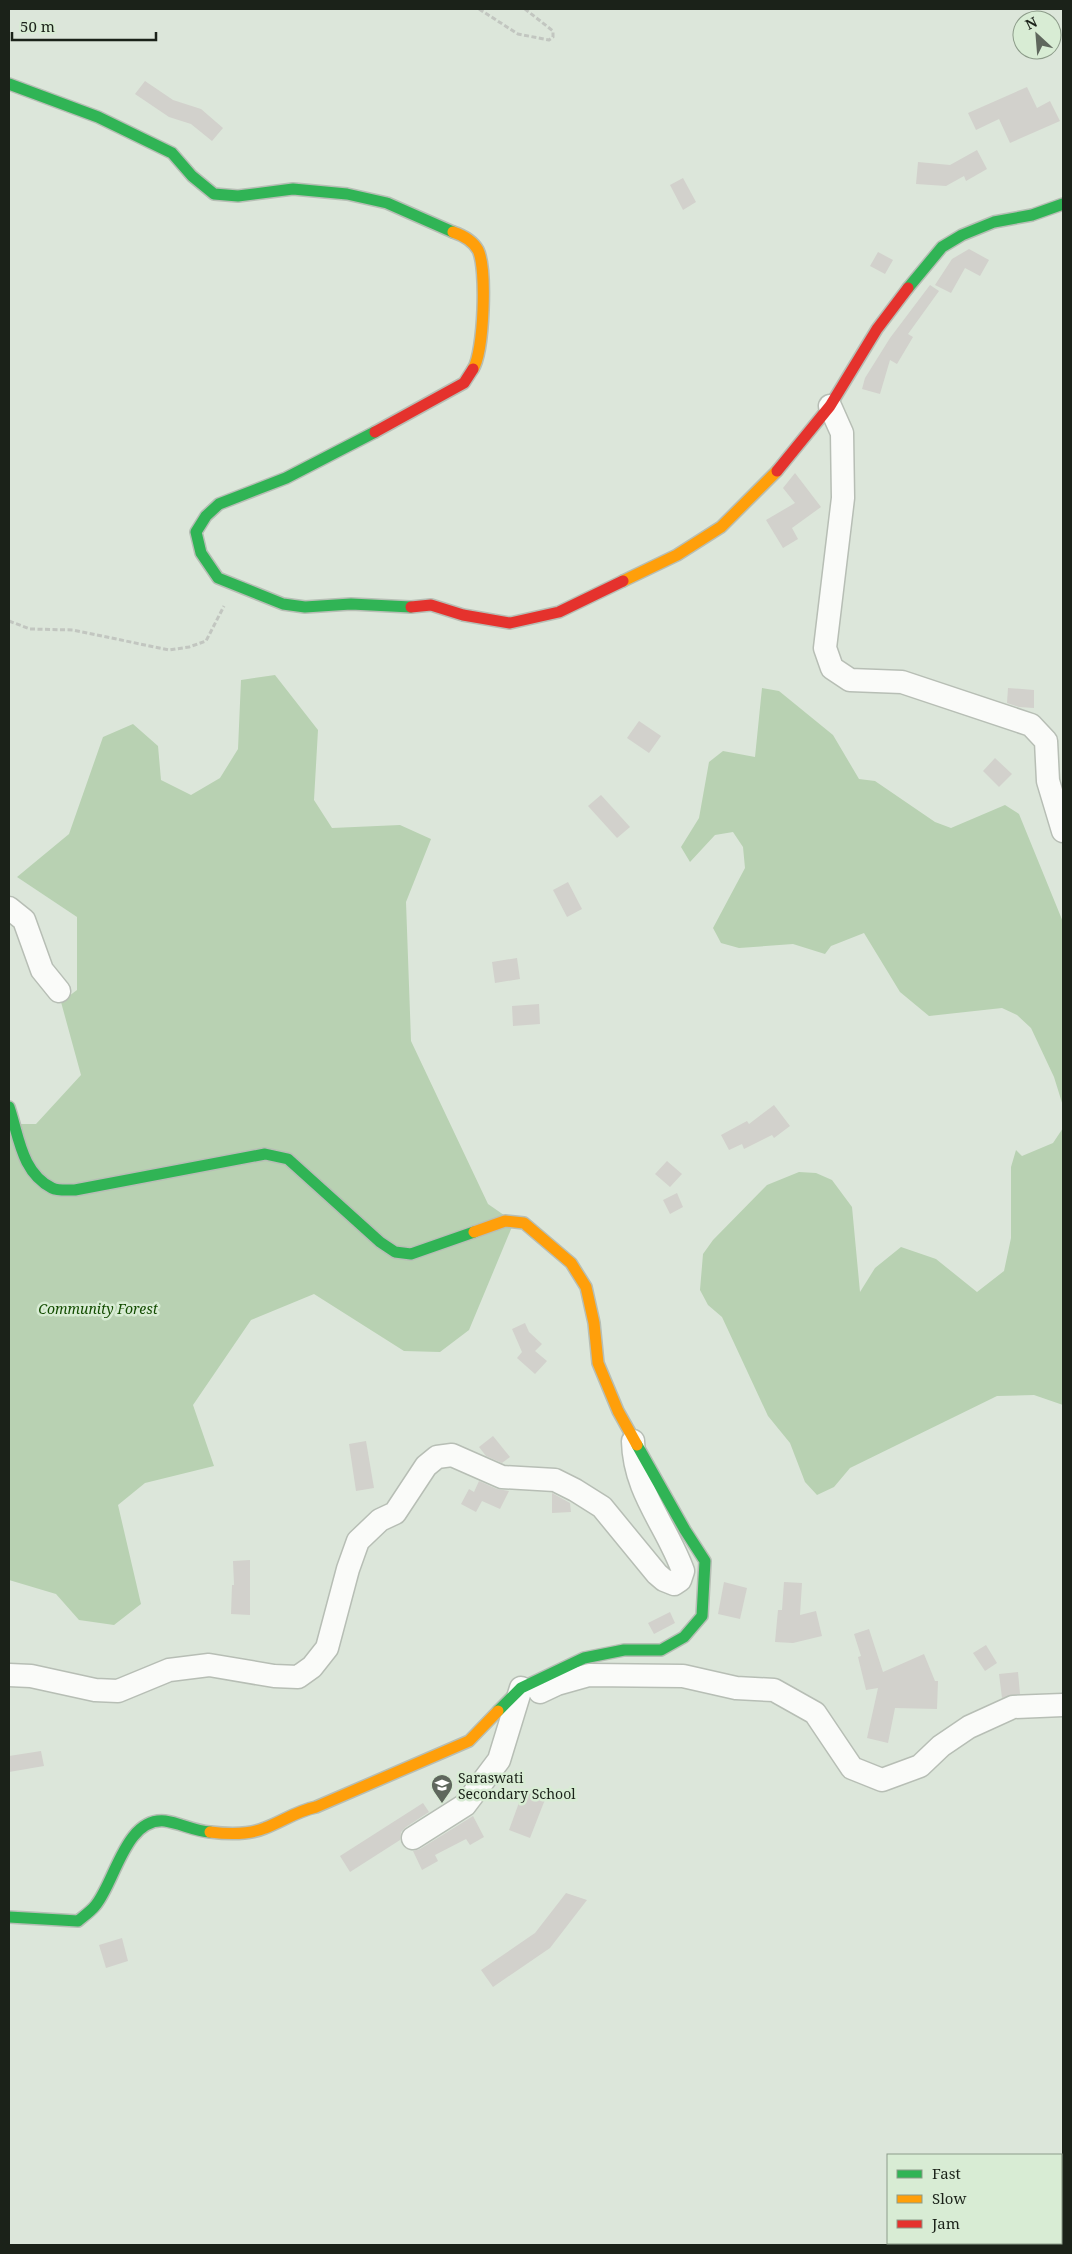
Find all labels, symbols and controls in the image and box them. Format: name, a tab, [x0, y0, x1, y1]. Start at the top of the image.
scale bar	[12, 10, 156, 42]
north arrow	[1012, 10, 1062, 60]
text: N	[1022, 12, 1040, 34]
text: 50 m	[20, 16, 55, 36]
park label: Community Forest	[38, 1299, 159, 1318]
place label: Saraswati Secondary School	[458, 1768, 576, 1803]
school or university icon: Saraswati Secondary School	[430, 1773, 454, 1804]
legend	[887, 2154, 1062, 2244]
text: Fast	[932, 2163, 961, 2183]
text: Slow	[932, 2188, 966, 2208]
text: Jam	[931, 2213, 960, 2233]

